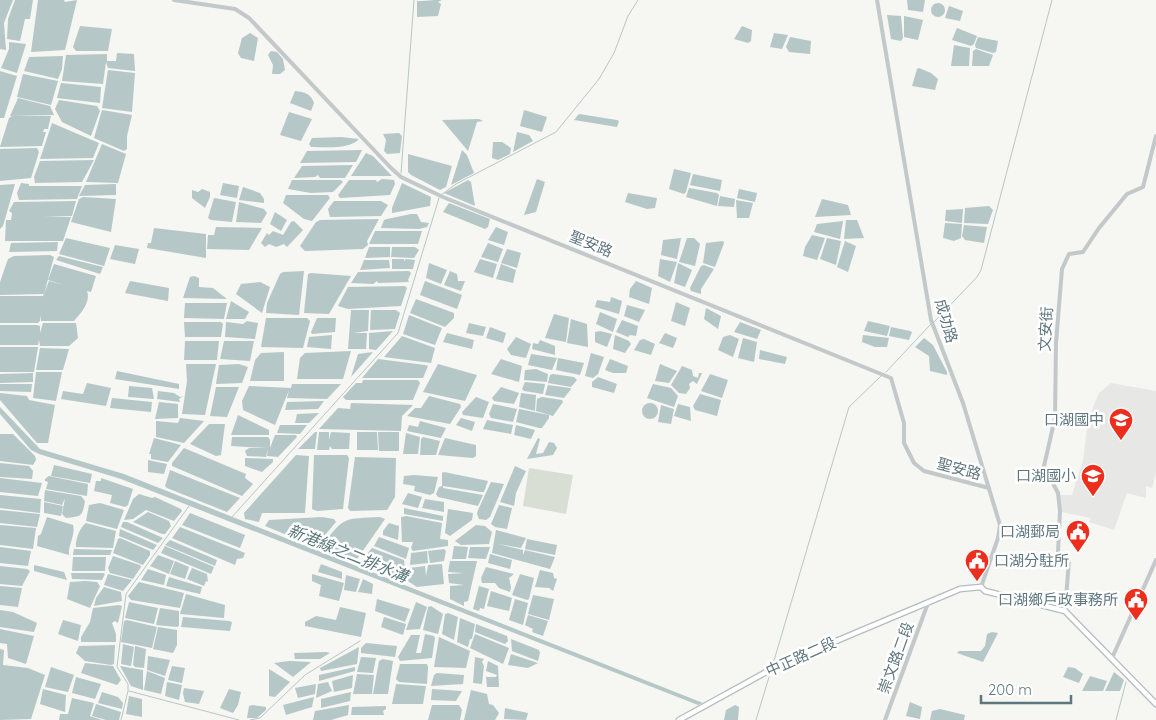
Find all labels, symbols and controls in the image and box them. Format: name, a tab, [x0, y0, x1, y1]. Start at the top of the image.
street label: 聖安路	[567, 226, 616, 261]
street label: 成功路	[931, 297, 962, 345]
street label: 文安街	[1035, 306, 1056, 352]
school or university icon: 口湖國中	[1108, 407, 1134, 441]
place label: 口湖國中	[1044, 410, 1104, 429]
street label: 聖安路	[935, 454, 983, 484]
school or university icon: 口湖國小	[1080, 463, 1106, 497]
place label: 口湖國小	[1016, 466, 1076, 485]
public building icon: 口湖郵局	[1065, 519, 1091, 553]
water label: 新港線之二排水溝	[285, 520, 413, 587]
place label: 口湖郵局	[1000, 522, 1060, 541]
public building icon: 口湖分駐所	[964, 548, 990, 582]
place label: 口湖分駐所	[994, 551, 1069, 570]
public building icon: 口湖鄉戶政事務所	[1123, 587, 1149, 621]
place label: 口湖鄉戶政事務所	[998, 590, 1118, 609]
street label: 崇文路二段	[874, 619, 917, 696]
street label: 中正路二段	[763, 633, 839, 680]
scale bar	[981, 672, 1071, 704]
text: 200 m	[988, 680, 1032, 699]

